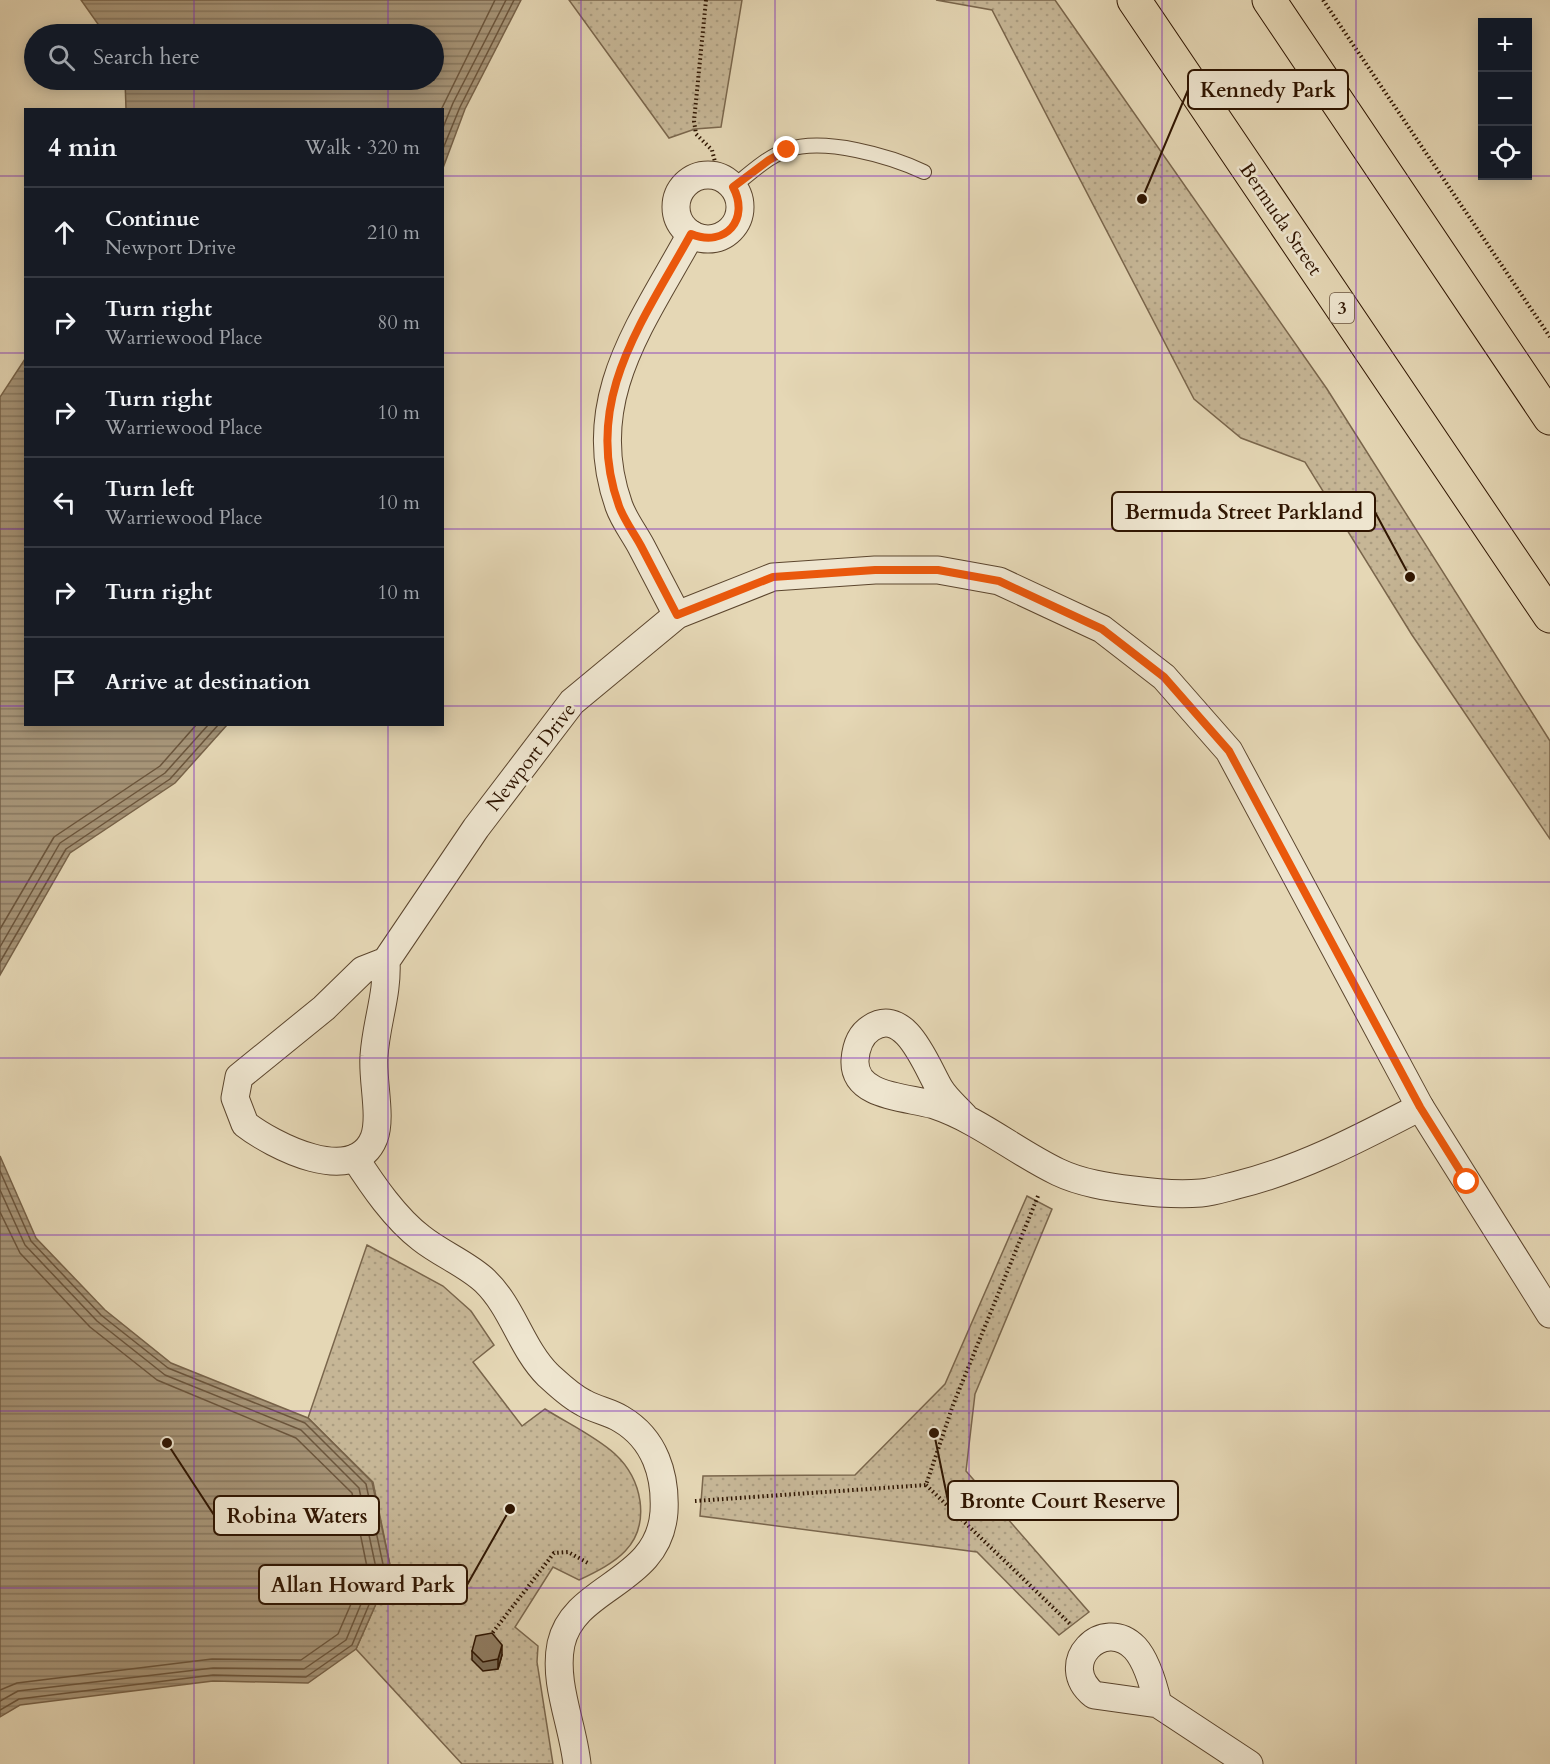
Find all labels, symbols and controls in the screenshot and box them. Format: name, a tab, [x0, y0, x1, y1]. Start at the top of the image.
map controls	[1478, 18, 1532, 180]
button: +	[1478, 18, 1532, 72]
search box	[24, 24, 444, 90]
icon: search	[45, 41, 78, 74]
text: Search here	[93, 42, 200, 72]
callout: Kennedy Park	[1188, 70, 1348, 109]
button: −	[1478, 72, 1532, 126]
text: Kennedy Park	[1200, 76, 1336, 105]
button: locate	[1478, 126, 1532, 180]
text: 4 min	[48, 130, 117, 165]
text: Walk · 320 m	[305, 134, 420, 161]
route end	[773, 136, 799, 162]
street label: Bermuda Street	[1233, 157, 1329, 281]
text: Continue	[105, 204, 200, 234]
icon: ahead	[48, 216, 81, 249]
text: 210 m	[367, 219, 420, 246]
text: Newport Drive	[105, 234, 236, 261]
road number: 3	[1330, 293, 1354, 323]
text: Turn right	[105, 294, 212, 324]
icon: right	[48, 306, 81, 339]
text: 80 m	[377, 309, 420, 336]
text: Warriewood Place	[105, 324, 262, 351]
text: Turn right	[105, 384, 212, 414]
icon: right	[48, 396, 81, 429]
text: 10 m	[377, 399, 420, 426]
text: Warriewood Place	[105, 414, 262, 441]
text: Turn left	[105, 474, 194, 504]
icon: left	[48, 486, 81, 519]
text: 10 m	[377, 489, 420, 516]
callout: Bermuda Street Parkland	[1112, 492, 1375, 531]
text: Bermuda Street Parkland	[1125, 498, 1363, 527]
text: Warriewood Place	[105, 504, 262, 531]
icon: right	[48, 576, 81, 609]
text: Turn right	[105, 577, 212, 607]
text: 10 m	[377, 579, 420, 606]
icon: arrive	[48, 666, 81, 699]
text: Arrive at destination	[105, 667, 310, 697]
street label: Newport Drive	[480, 697, 582, 817]
route start	[1453, 1168, 1479, 1194]
callout: Bronte Court Reserve	[948, 1481, 1178, 1520]
text: Bronte Court Reserve	[960, 1487, 1166, 1516]
callout: Robina Waters	[214, 1496, 379, 1535]
text: Robina Waters	[227, 1502, 367, 1531]
callout: Allan Howard Park	[259, 1565, 467, 1604]
text: Allan Howard Park	[271, 1571, 455, 1600]

